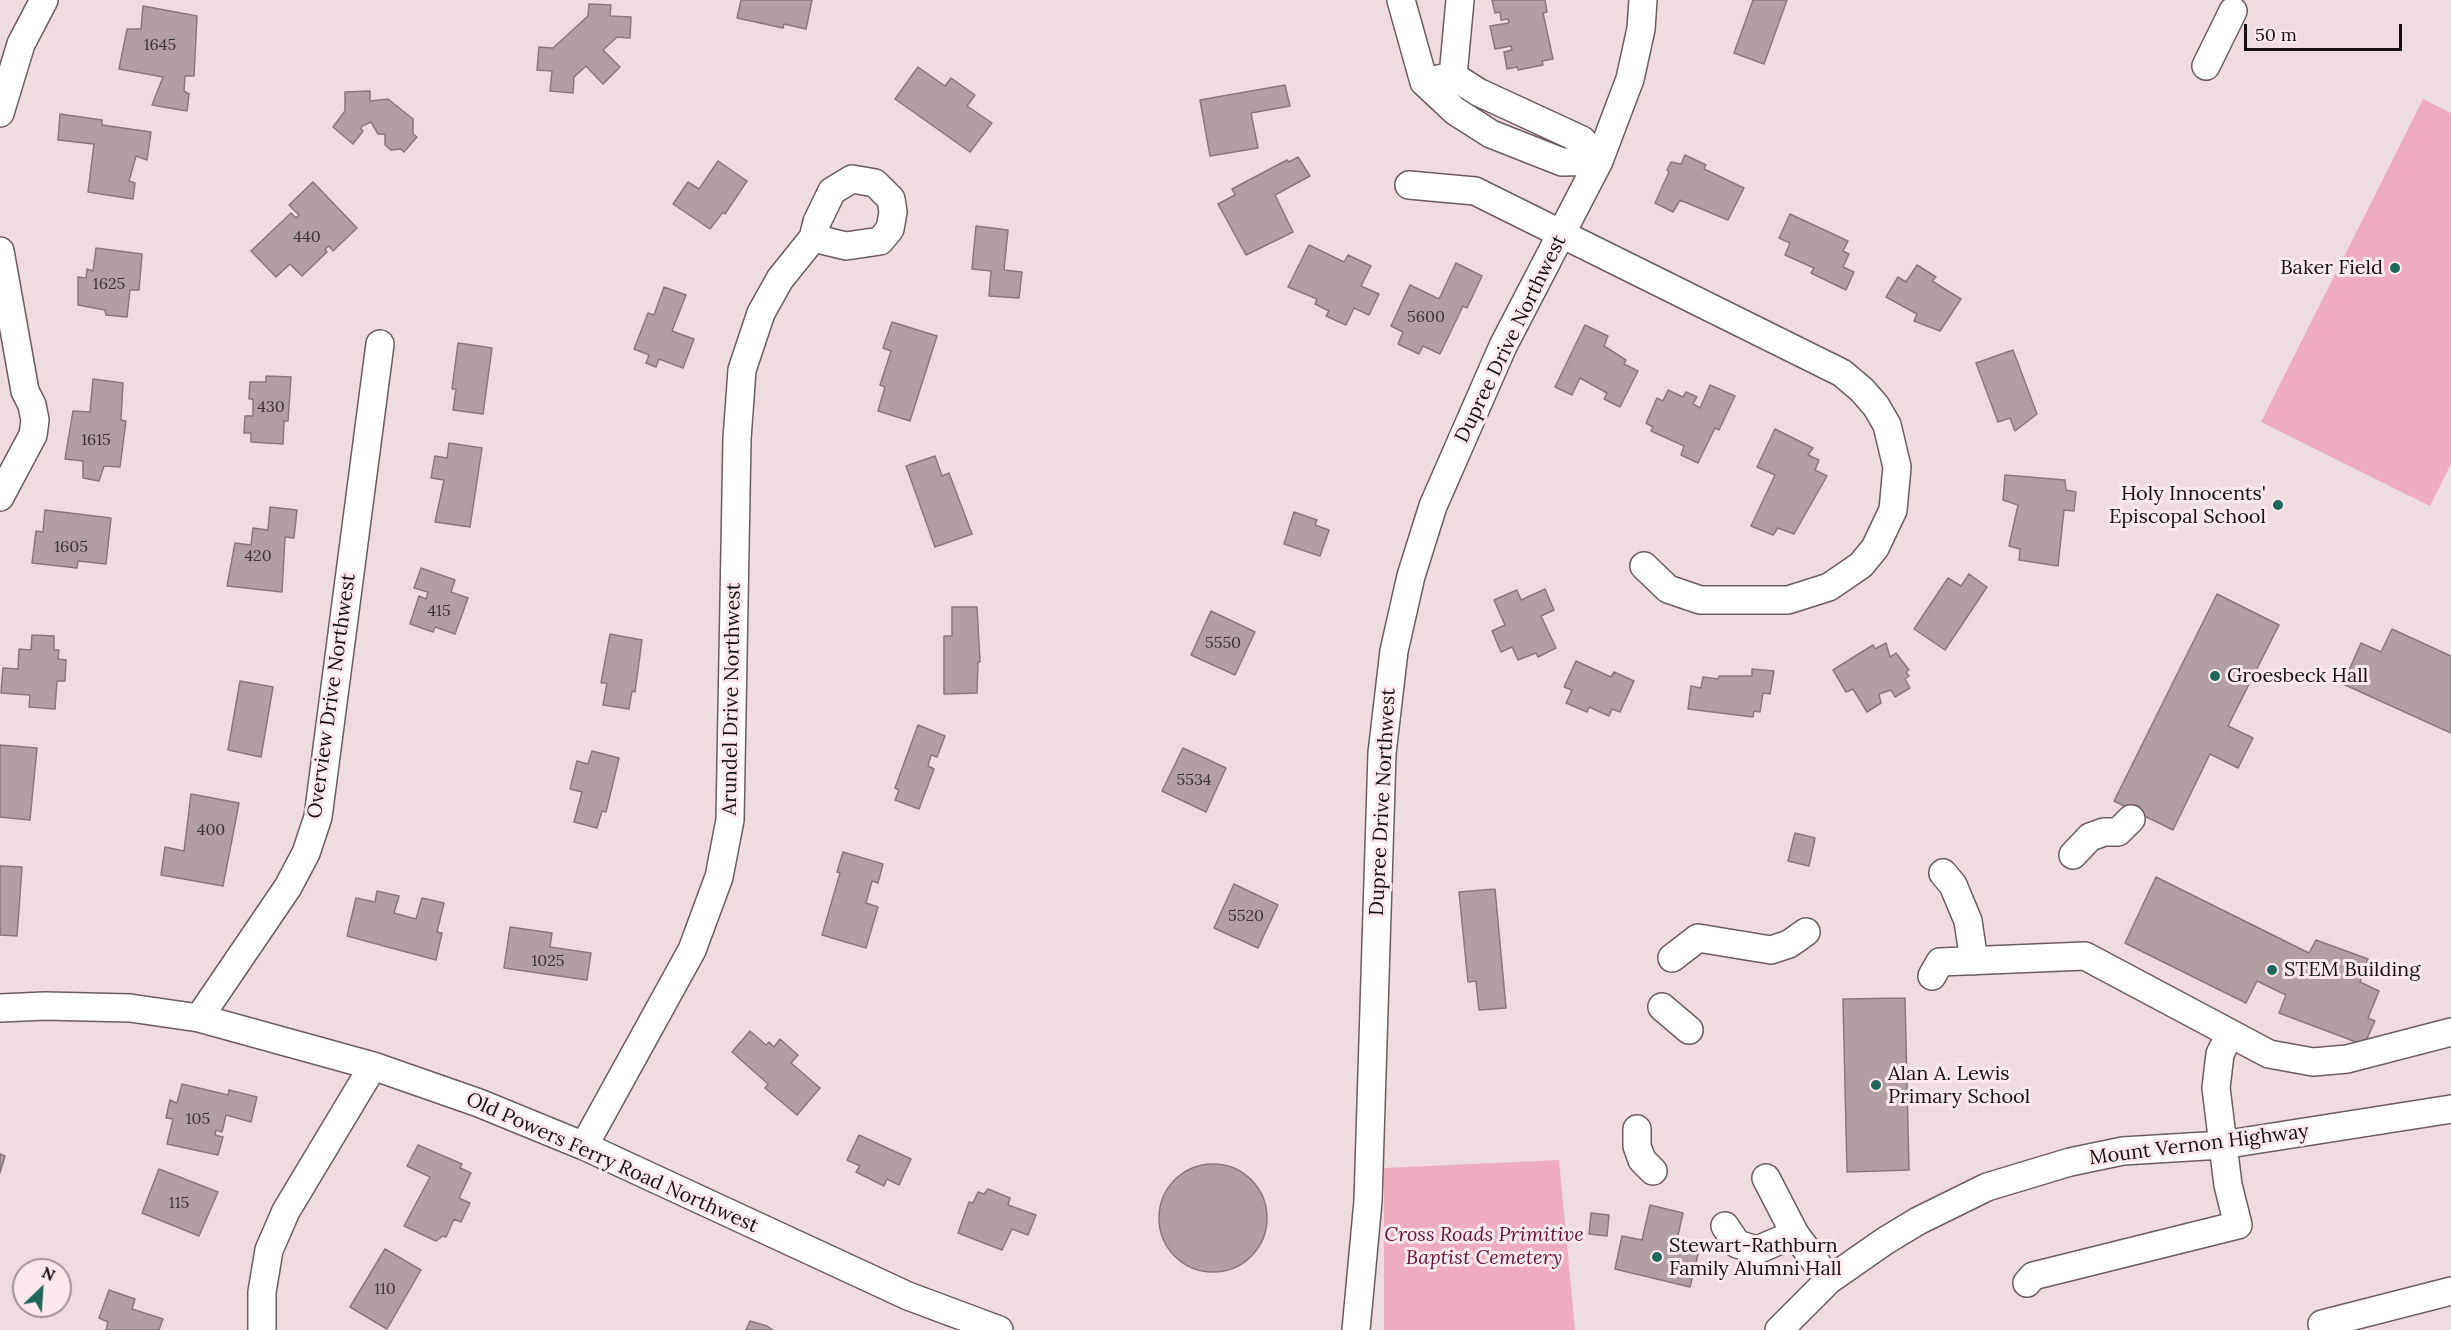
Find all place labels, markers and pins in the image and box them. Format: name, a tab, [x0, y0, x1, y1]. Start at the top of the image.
place label: Baker Field	[2280, 256, 2383, 280]
marker: Baker Field	[2388, 261, 2402, 275]
place label: Holy Innocents' Episcopal School	[2109, 482, 2266, 529]
marker: Holy Innocents' Episcopal School	[2271, 498, 2285, 512]
place label: Groesbeck Hall	[2227, 664, 2368, 688]
marker: Groesbeck Hall	[2208, 669, 2222, 683]
place label: STEM Building	[2284, 958, 2420, 982]
marker: STEM Building	[2265, 963, 2279, 977]
place label: Alan A. Lewis Primary School	[1888, 1062, 2030, 1109]
marker: Alan A. Lewis Primary School	[1869, 1078, 1883, 1092]
place label: Stewart-Rathburn Family Alumni Hall	[1669, 1234, 1842, 1281]
marker: Stewart-Rathburn Family Alumni Hall	[1650, 1250, 1664, 1264]

